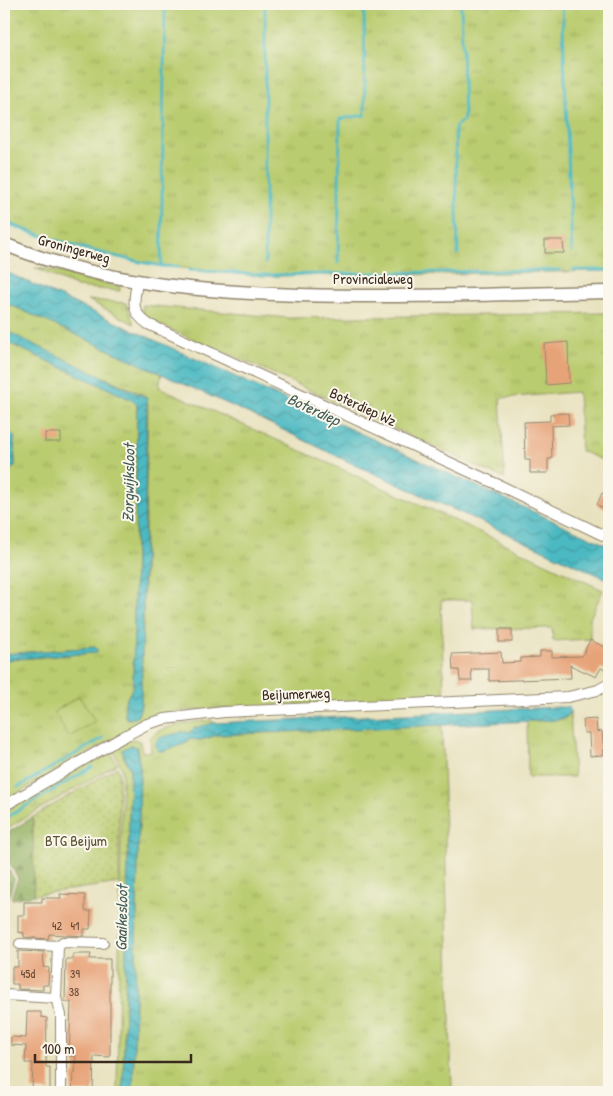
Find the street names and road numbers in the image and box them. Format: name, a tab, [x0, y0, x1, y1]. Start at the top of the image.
street label: Groningerweg	[36, 229, 113, 268]
street label: Provincialeweg	[333, 268, 413, 289]
street label: Boterdiep Wz	[326, 382, 400, 431]
street label: Beijumerweg	[262, 682, 331, 705]

